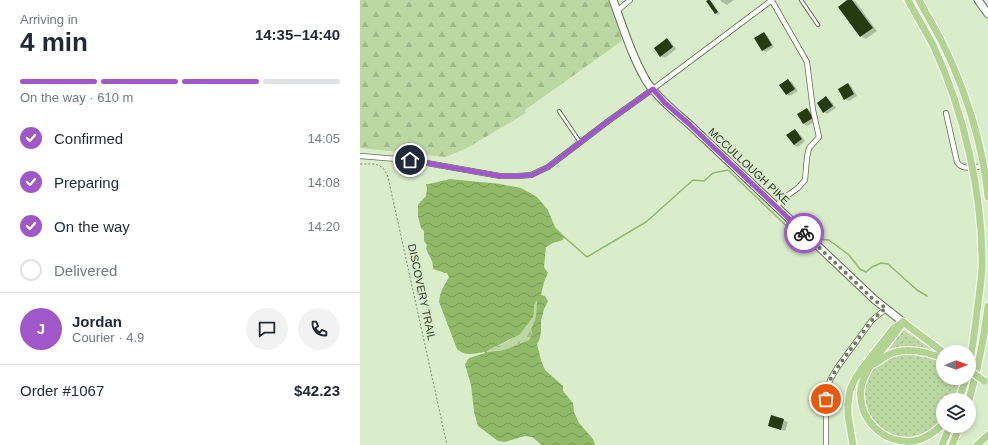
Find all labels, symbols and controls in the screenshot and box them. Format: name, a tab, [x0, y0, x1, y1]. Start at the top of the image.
text: Arriving in	[20, 12, 78, 27]
text: 14:35–14:40	[255, 26, 340, 43]
text: 4 min	[20, 27, 88, 57]
text: On the way · 610 m	[20, 90, 133, 105]
street label: MCCULLOUGH PIKE	[706, 125, 792, 207]
icon: check	[20, 127, 42, 149]
text: Confirmed	[54, 130, 123, 147]
text: 14:05	[307, 131, 340, 146]
pin	[393, 143, 427, 177]
icon: home	[399, 149, 421, 171]
icon: check	[20, 171, 42, 193]
text: Preparing	[54, 174, 119, 191]
text: 14:08	[307, 175, 340, 190]
courier	[784, 213, 824, 253]
icon: check	[20, 215, 42, 237]
text: On the way	[54, 218, 130, 235]
text: 14:20	[307, 219, 340, 234]
icon: bike	[793, 222, 815, 244]
street label: DISCOVERY TRAIL	[406, 243, 438, 341]
text: Delivered	[54, 262, 117, 279]
button: chat	[246, 308, 288, 350]
button: phone	[298, 308, 340, 350]
text: Jordan	[72, 313, 122, 330]
text: J	[37, 320, 45, 337]
text: Courier · 4.9	[72, 330, 144, 345]
north arrow	[936, 345, 976, 385]
map controls	[936, 345, 976, 433]
text: Order #1067	[20, 382, 104, 399]
text: $42.23	[294, 382, 340, 399]
pin	[809, 382, 843, 416]
icon: bag	[815, 388, 837, 410]
button: layers	[936, 393, 976, 433]

